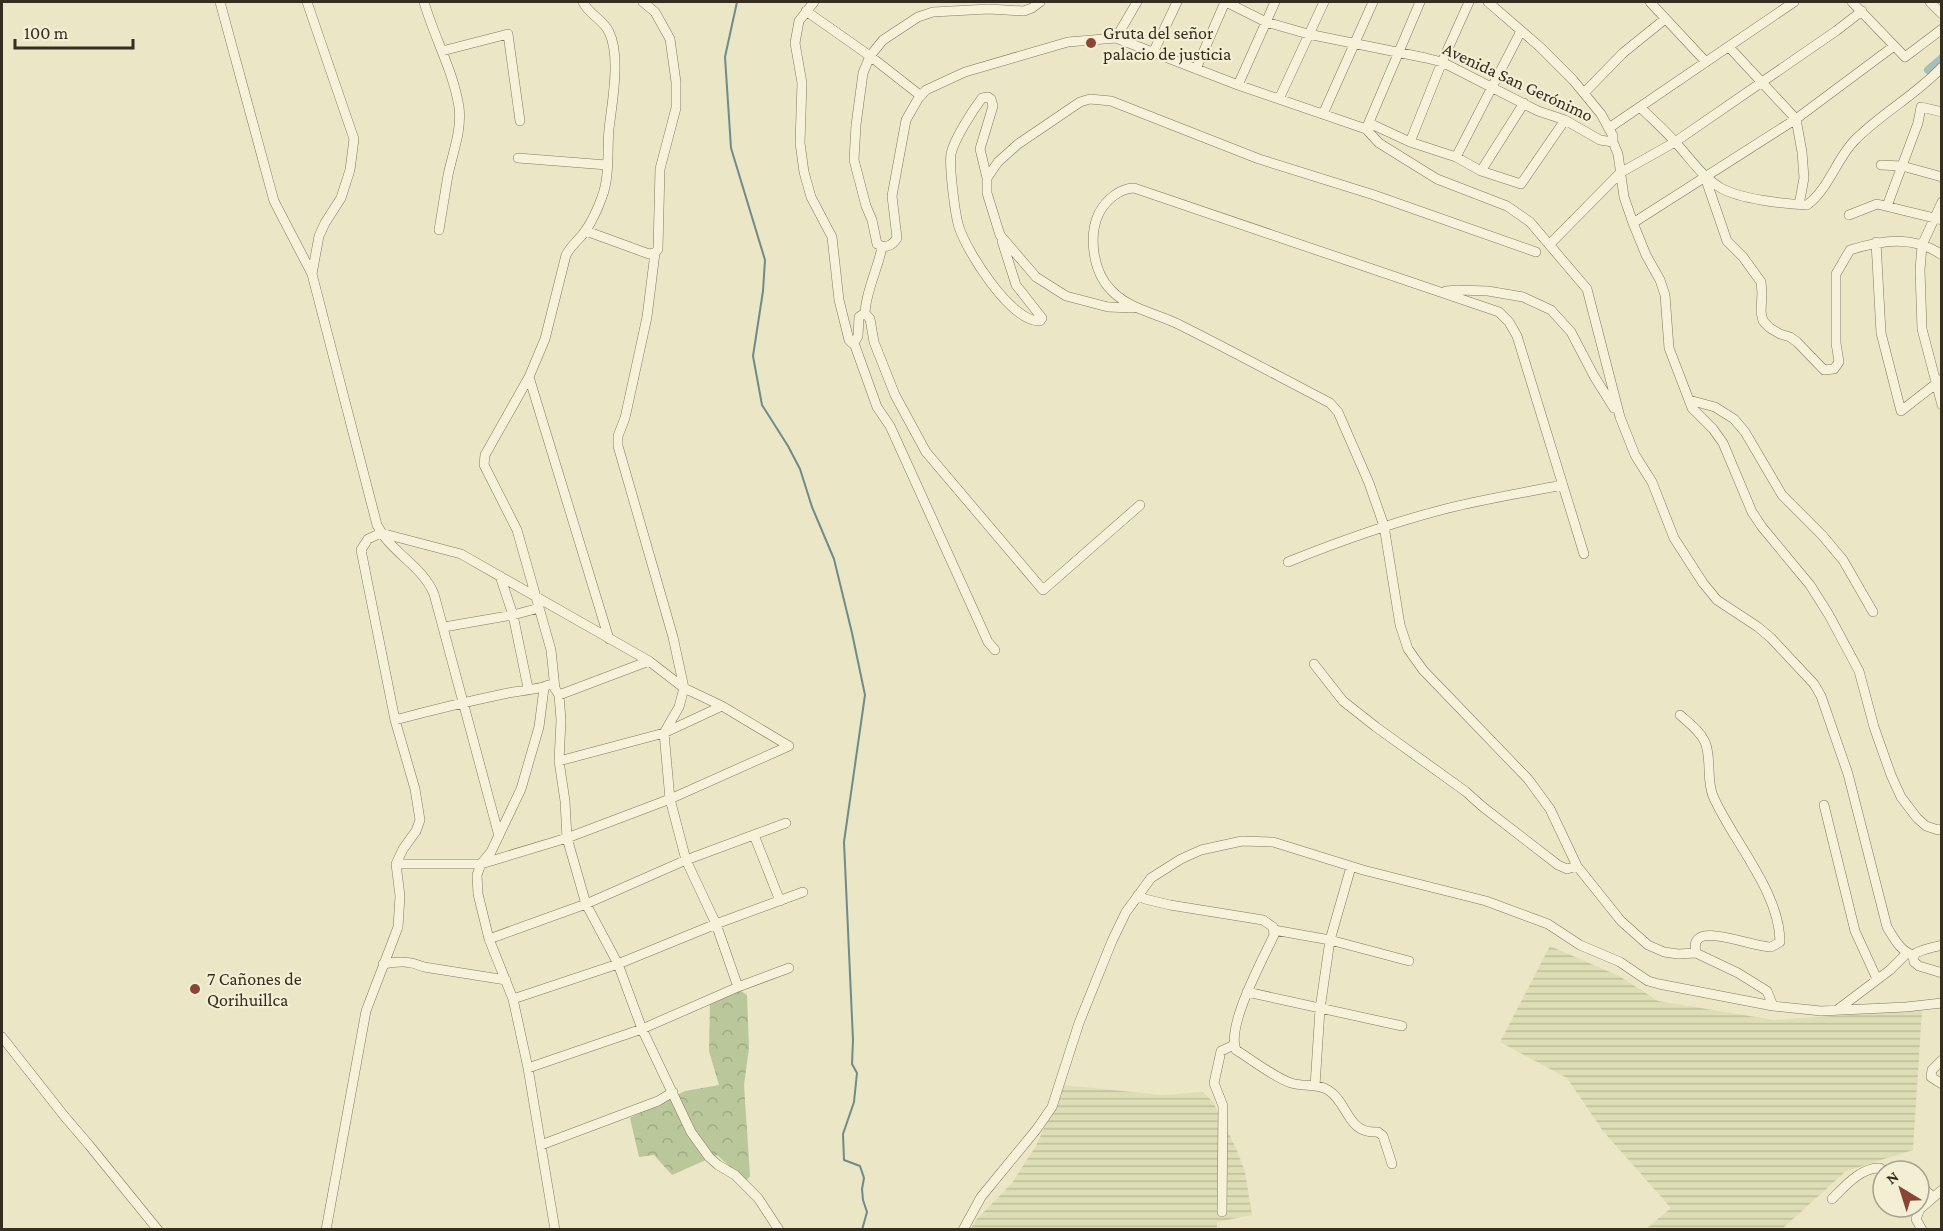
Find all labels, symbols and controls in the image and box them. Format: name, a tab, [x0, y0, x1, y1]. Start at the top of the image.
scale bar	[15, 12, 134, 50]
text: 100 m	[24, 23, 69, 43]
place label: Gruta del señor palacio de justicia	[1103, 23, 1231, 65]
marker: Gruta del señor palacio de justicia	[1084, 36, 1098, 50]
street label: Avenida San Gerónimo	[1440, 38, 1596, 126]
place label: 7 Cañones de Qorihuillca	[207, 969, 302, 1010]
marker: 7 Cañones de Qorihuillca	[188, 982, 202, 996]
north arrow	[1871, 1159, 1931, 1219]
text: N	[1883, 1167, 1902, 1188]

